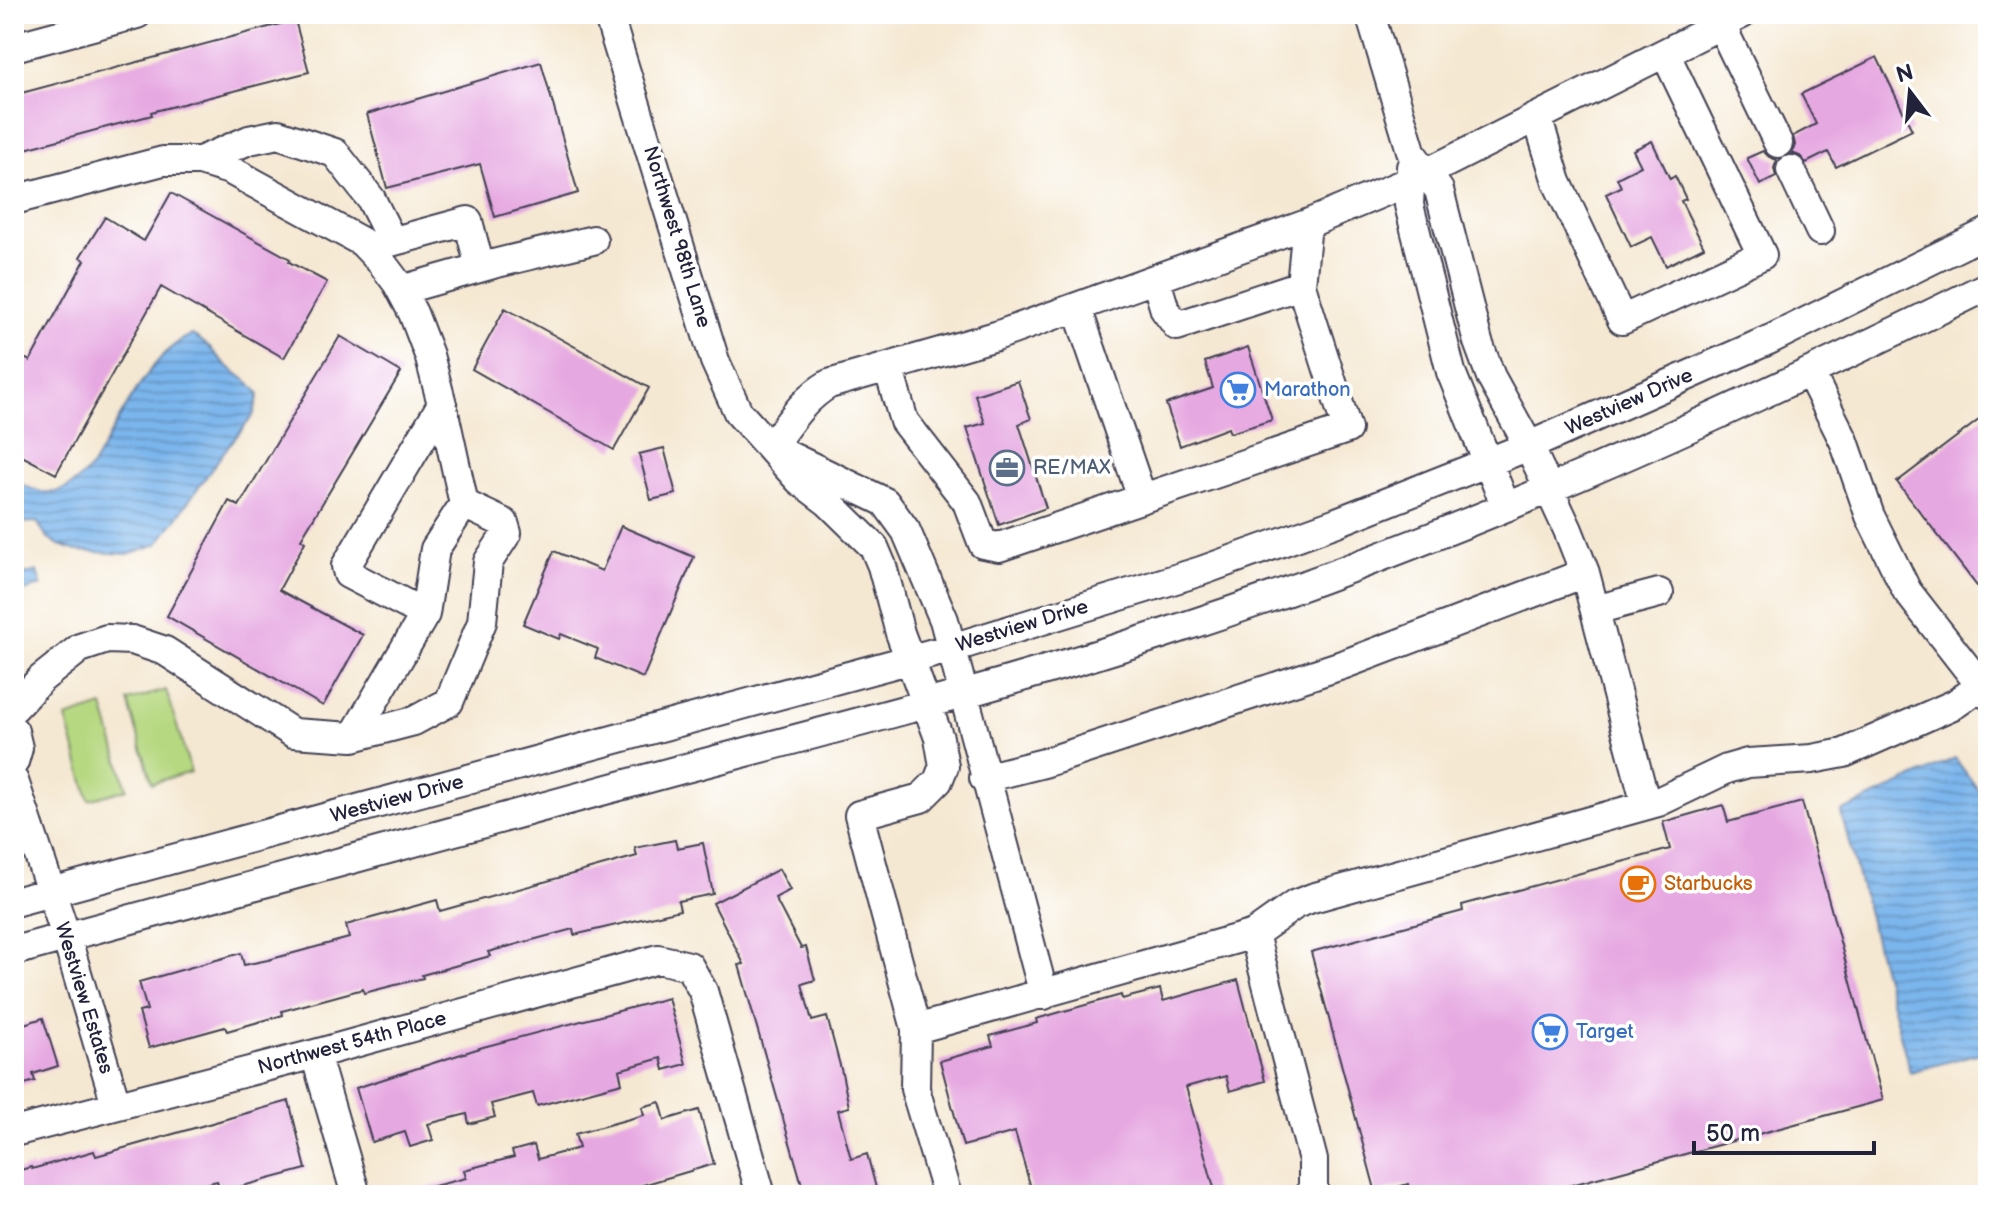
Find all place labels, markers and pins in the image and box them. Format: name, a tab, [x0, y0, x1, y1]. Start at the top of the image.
supermarket icon: Marathon	[1219, 371, 1257, 409]
place label: Marathon	[1264, 378, 1351, 402]
office icon: RE/MAX	[988, 449, 1026, 487]
place label: RE/MAX	[1033, 456, 1111, 480]
cafe icon: Starbucks	[1619, 865, 1657, 903]
place label: Starbucks	[1664, 872, 1753, 896]
supermarket icon: Target	[1531, 1013, 1569, 1051]
place label: Target	[1576, 1020, 1634, 1044]

